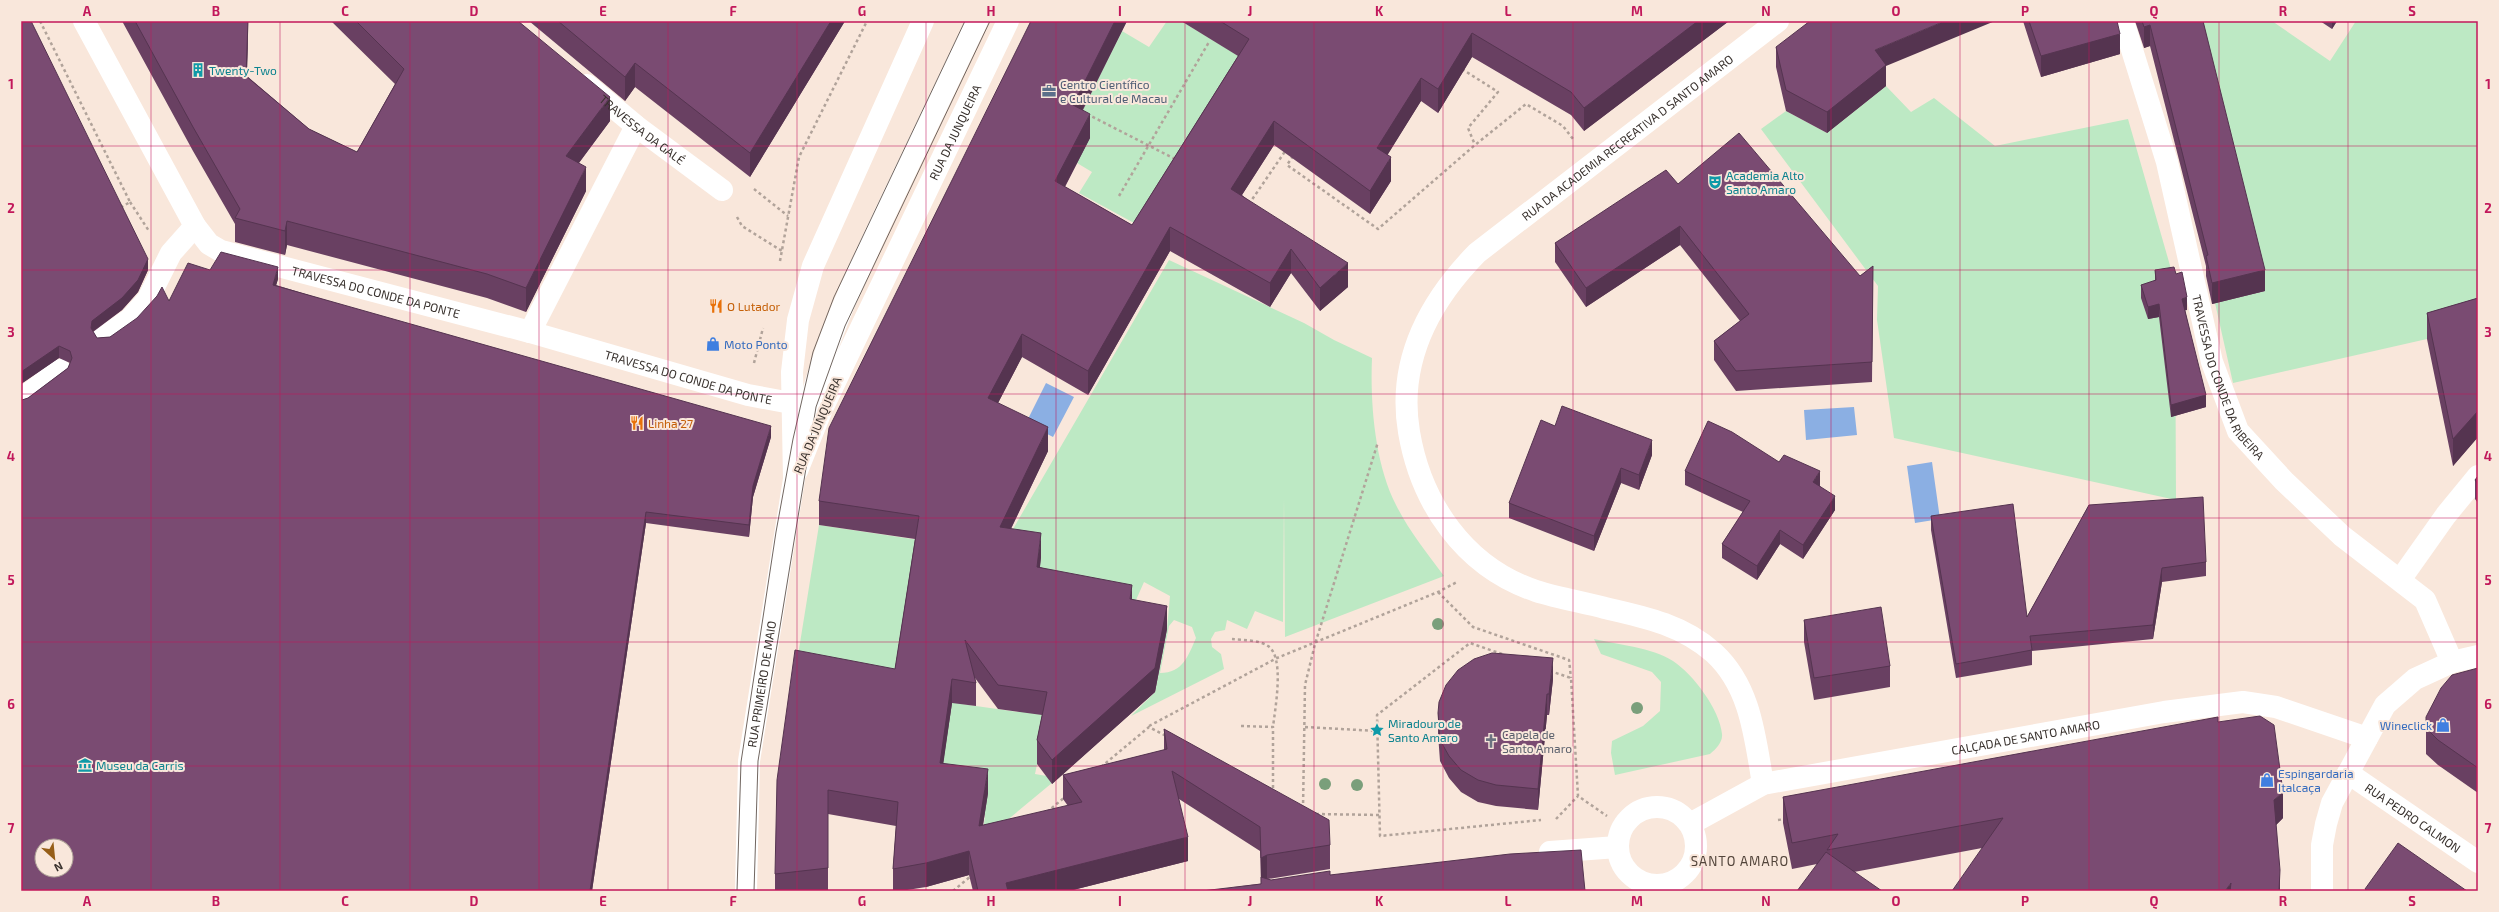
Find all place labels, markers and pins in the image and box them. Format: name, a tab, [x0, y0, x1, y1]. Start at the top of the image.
building icon: Twenty-Two	[190, 62, 206, 78]
place label: Twenty-Two	[209, 63, 277, 77]
place label: Centro Científico e Cultural de Macau	[1060, 77, 1167, 105]
office icon: Centro Científico e Cultural de Macau	[1041, 83, 1057, 99]
place label: Academia Alto Santo Amaro	[1726, 168, 1804, 196]
theatre icon: Academia Alto Santo Amaro	[1707, 174, 1723, 190]
restaurant icon: O Lutador	[708, 298, 724, 314]
place label: O Lutador	[727, 299, 781, 313]
shop icon: Moto Ponto	[705, 336, 721, 352]
place label: Moto Ponto	[724, 337, 788, 351]
restaurant icon: Linha 27	[629, 415, 645, 431]
place label: Linha 27	[648, 416, 693, 430]
place label: Miradouro de Santo Amaro	[1388, 716, 1461, 744]
shop icon: Wineclick	[2435, 717, 2451, 733]
place label: Wineclick	[2380, 718, 2432, 732]
place icon: Miradouro de Santo Amaro	[1369, 722, 1385, 738]
place label: Capela de Santo Amaro	[1502, 727, 1572, 755]
church icon: Capela de Santo Amaro	[1483, 733, 1499, 749]
museum icon: Museu da Carris	[77, 757, 93, 773]
place label: Museu da Carris	[96, 758, 184, 772]
place label: Espingardaria Italcaça	[2278, 766, 2353, 795]
shop icon: Espingardaria Italcaça	[2259, 772, 2275, 788]

